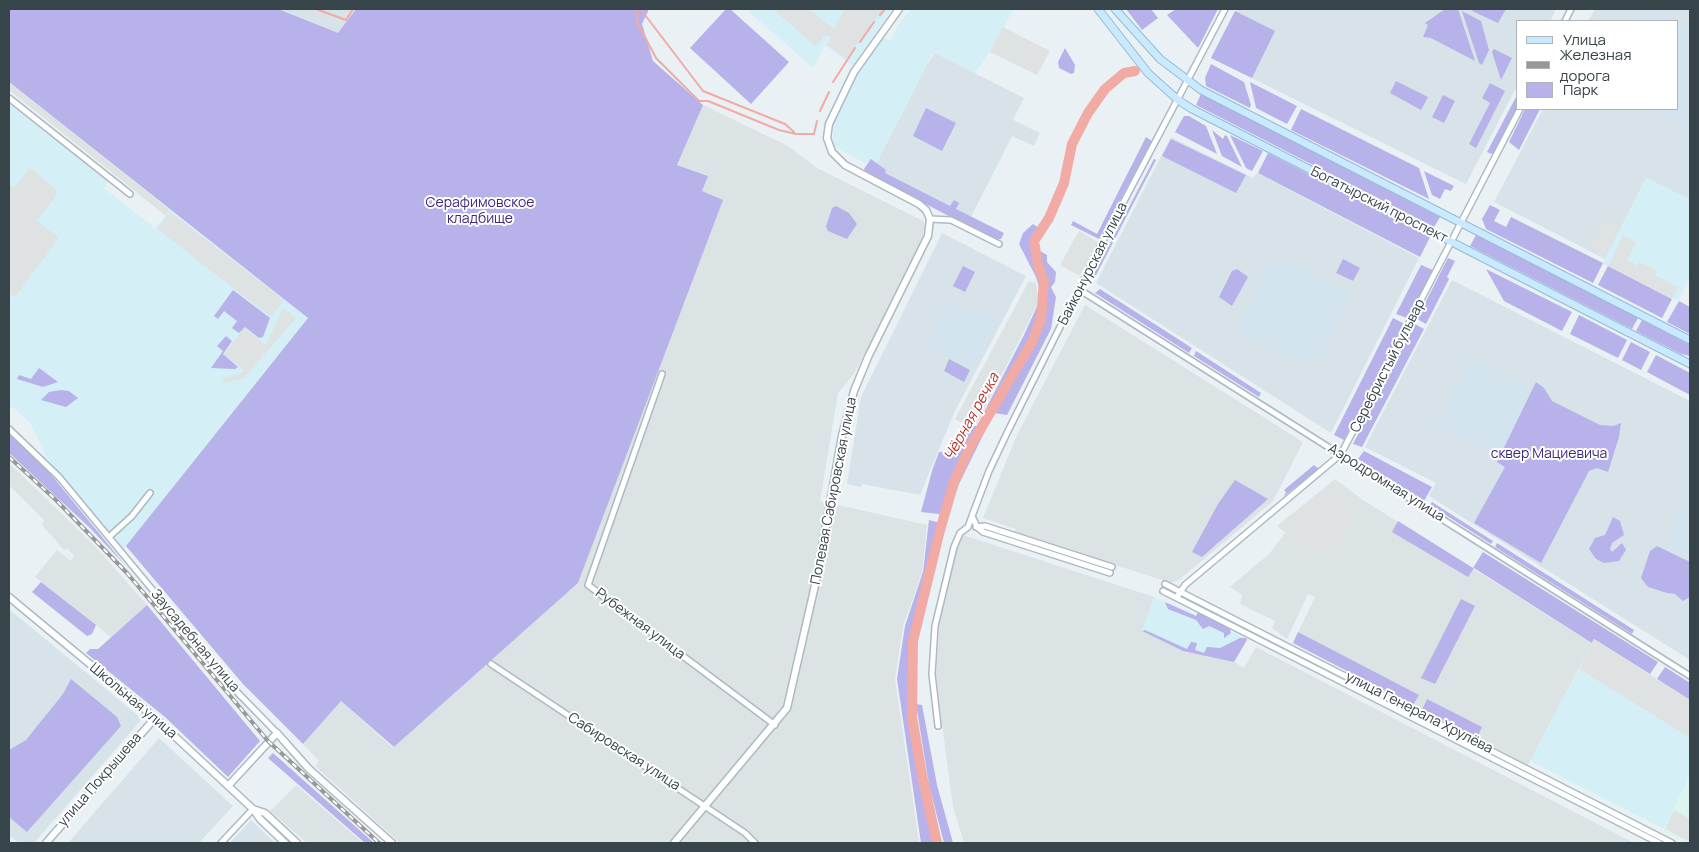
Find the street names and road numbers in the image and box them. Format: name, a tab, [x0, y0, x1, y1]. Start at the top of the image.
street label: Богатырский проспект	[1308, 163, 1450, 247]
street label: Байконурская улица	[1055, 200, 1131, 328]
street label: Серебристый бульвар	[1347, 296, 1429, 436]
street label: Полевая Сабировская улица	[808, 396, 860, 586]
street label: Аэродромная улица	[1325, 440, 1447, 526]
street label: Рубежная улица	[592, 585, 688, 663]
street label: Заусадебная улица	[147, 586, 243, 696]
street label: Школьная улица	[86, 659, 180, 743]
street label: улица Генерала Хрулёва	[1342, 668, 1496, 758]
street label: Сабировская улица	[565, 709, 683, 795]
street label: улица Покрышева	[55, 730, 145, 830]

